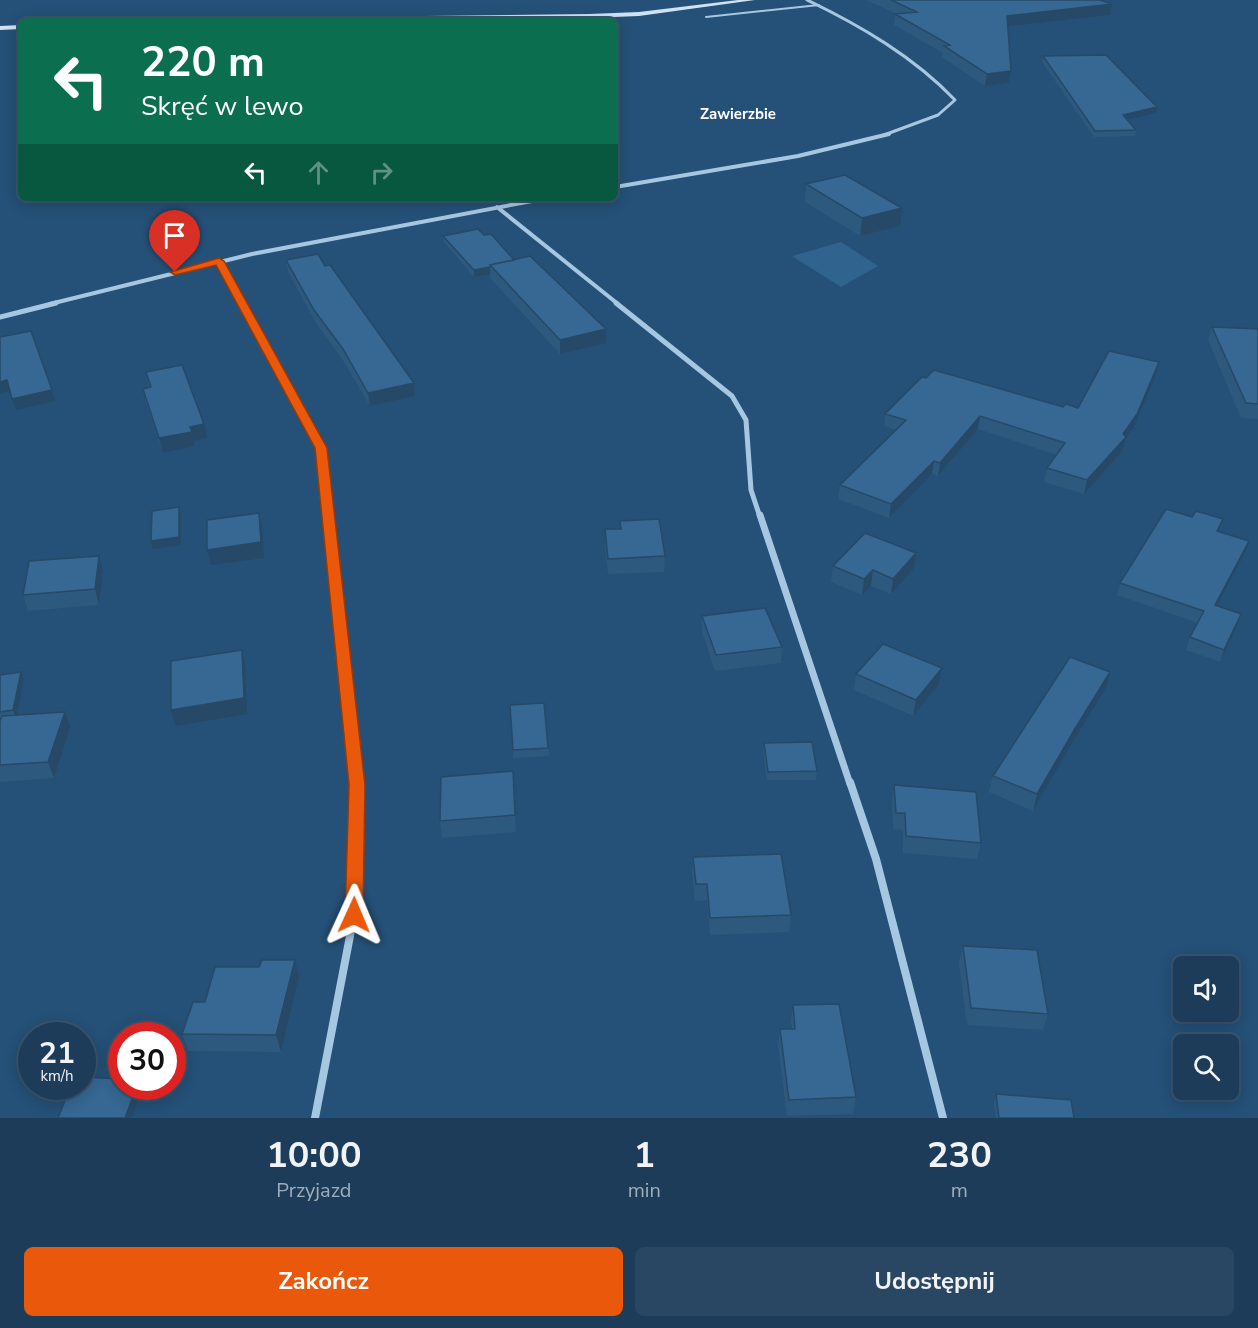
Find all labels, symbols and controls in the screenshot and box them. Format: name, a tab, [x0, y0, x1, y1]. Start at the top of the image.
text: 220 m	[141, 34, 265, 91]
icon: left	[42, 42, 120, 120]
text: Skręć w lewo	[141, 88, 304, 125]
district label: Zawierzbie	[700, 104, 776, 124]
icon: left	[239, 156, 272, 189]
icon: ahead	[302, 156, 335, 189]
icon: right	[365, 156, 398, 189]
pin	[149, 210, 200, 272]
icon: arrive	[158, 219, 191, 252]
position arrow	[322, 883, 386, 947]
map controls	[1173, 956, 1239, 1100]
button: sound	[1173, 956, 1239, 1022]
speed limit sign: 30	[108, 1022, 186, 1100]
text: 21	[39, 1033, 75, 1074]
button: search	[1173, 1034, 1239, 1100]
text: km/h	[40, 1066, 74, 1086]
text: 10:00	[266, 1131, 362, 1180]
text: 1	[633, 1131, 655, 1180]
text: 230	[927, 1131, 992, 1180]
text: Przyjazd	[276, 1177, 351, 1204]
text: min	[628, 1177, 661, 1204]
text: m	[951, 1177, 968, 1204]
button: Zakończ	[24, 1247, 623, 1316]
button: Udostępnij	[635, 1247, 1234, 1316]

